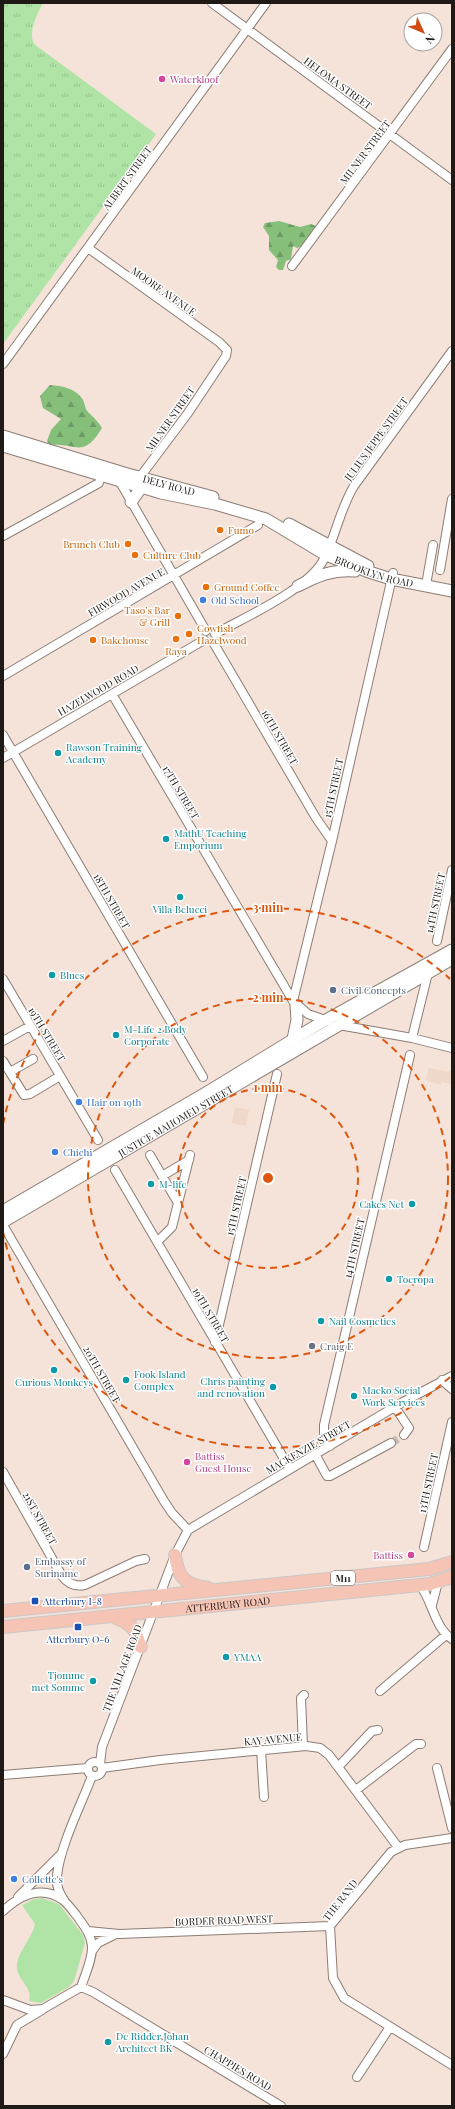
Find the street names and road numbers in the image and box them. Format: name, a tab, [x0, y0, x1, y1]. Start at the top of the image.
street label: HELOMA STREET	[301, 54, 375, 112]
street label: MILNER STREET	[336, 117, 394, 187]
street label: ALBERT STREET	[99, 143, 155, 214]
street label: MOORE AVENUE	[129, 263, 199, 319]
street label: MILNER STREET	[142, 384, 198, 454]
street label: JULIUS JEPPE STREET	[340, 394, 411, 484]
street label: DELY ROAD	[141, 471, 197, 499]
street label: BROOKLYN ROAD	[333, 552, 414, 590]
street label: FIRWOOD AVENUE	[85, 564, 167, 620]
street label: HAZELWOOD ROAD	[55, 661, 141, 719]
street label: 16TH STREET	[259, 707, 301, 767]
street label: 15TH STREET	[320, 757, 346, 819]
street label: 17TH STREET	[159, 762, 203, 822]
street label: 18TH STREET	[91, 871, 133, 931]
street label: 14TH STREET	[422, 872, 448, 934]
street label: 19TH STREET	[25, 1004, 69, 1064]
street label: JUSTICE MAHOMED STREET	[115, 1082, 236, 1161]
street label: 15TH STREET	[222, 1175, 250, 1237]
street label: 14TH STREET	[340, 1217, 368, 1279]
street label: 19TH STREET	[190, 1285, 232, 1345]
street label: 20TH STREET	[80, 1343, 124, 1405]
street label: MACKENZIE STREET	[263, 1417, 353, 1477]
street label: 13TH STREET	[415, 1452, 441, 1514]
street label: 21ST STREET	[20, 1489, 60, 1547]
road number: M11	[331, 1571, 355, 1585]
street label: ATTERBURY ROAD	[184, 1593, 271, 1616]
street label: THE VILLAGE ROAD	[99, 1622, 145, 1714]
street label: KAY AVENUE	[243, 1729, 303, 1749]
street label: THE RAND	[319, 1876, 361, 1924]
street label: BORDER ROAD WEST	[175, 1911, 273, 1929]
street label: CHAPPIES ROAD	[202, 2042, 274, 2094]

